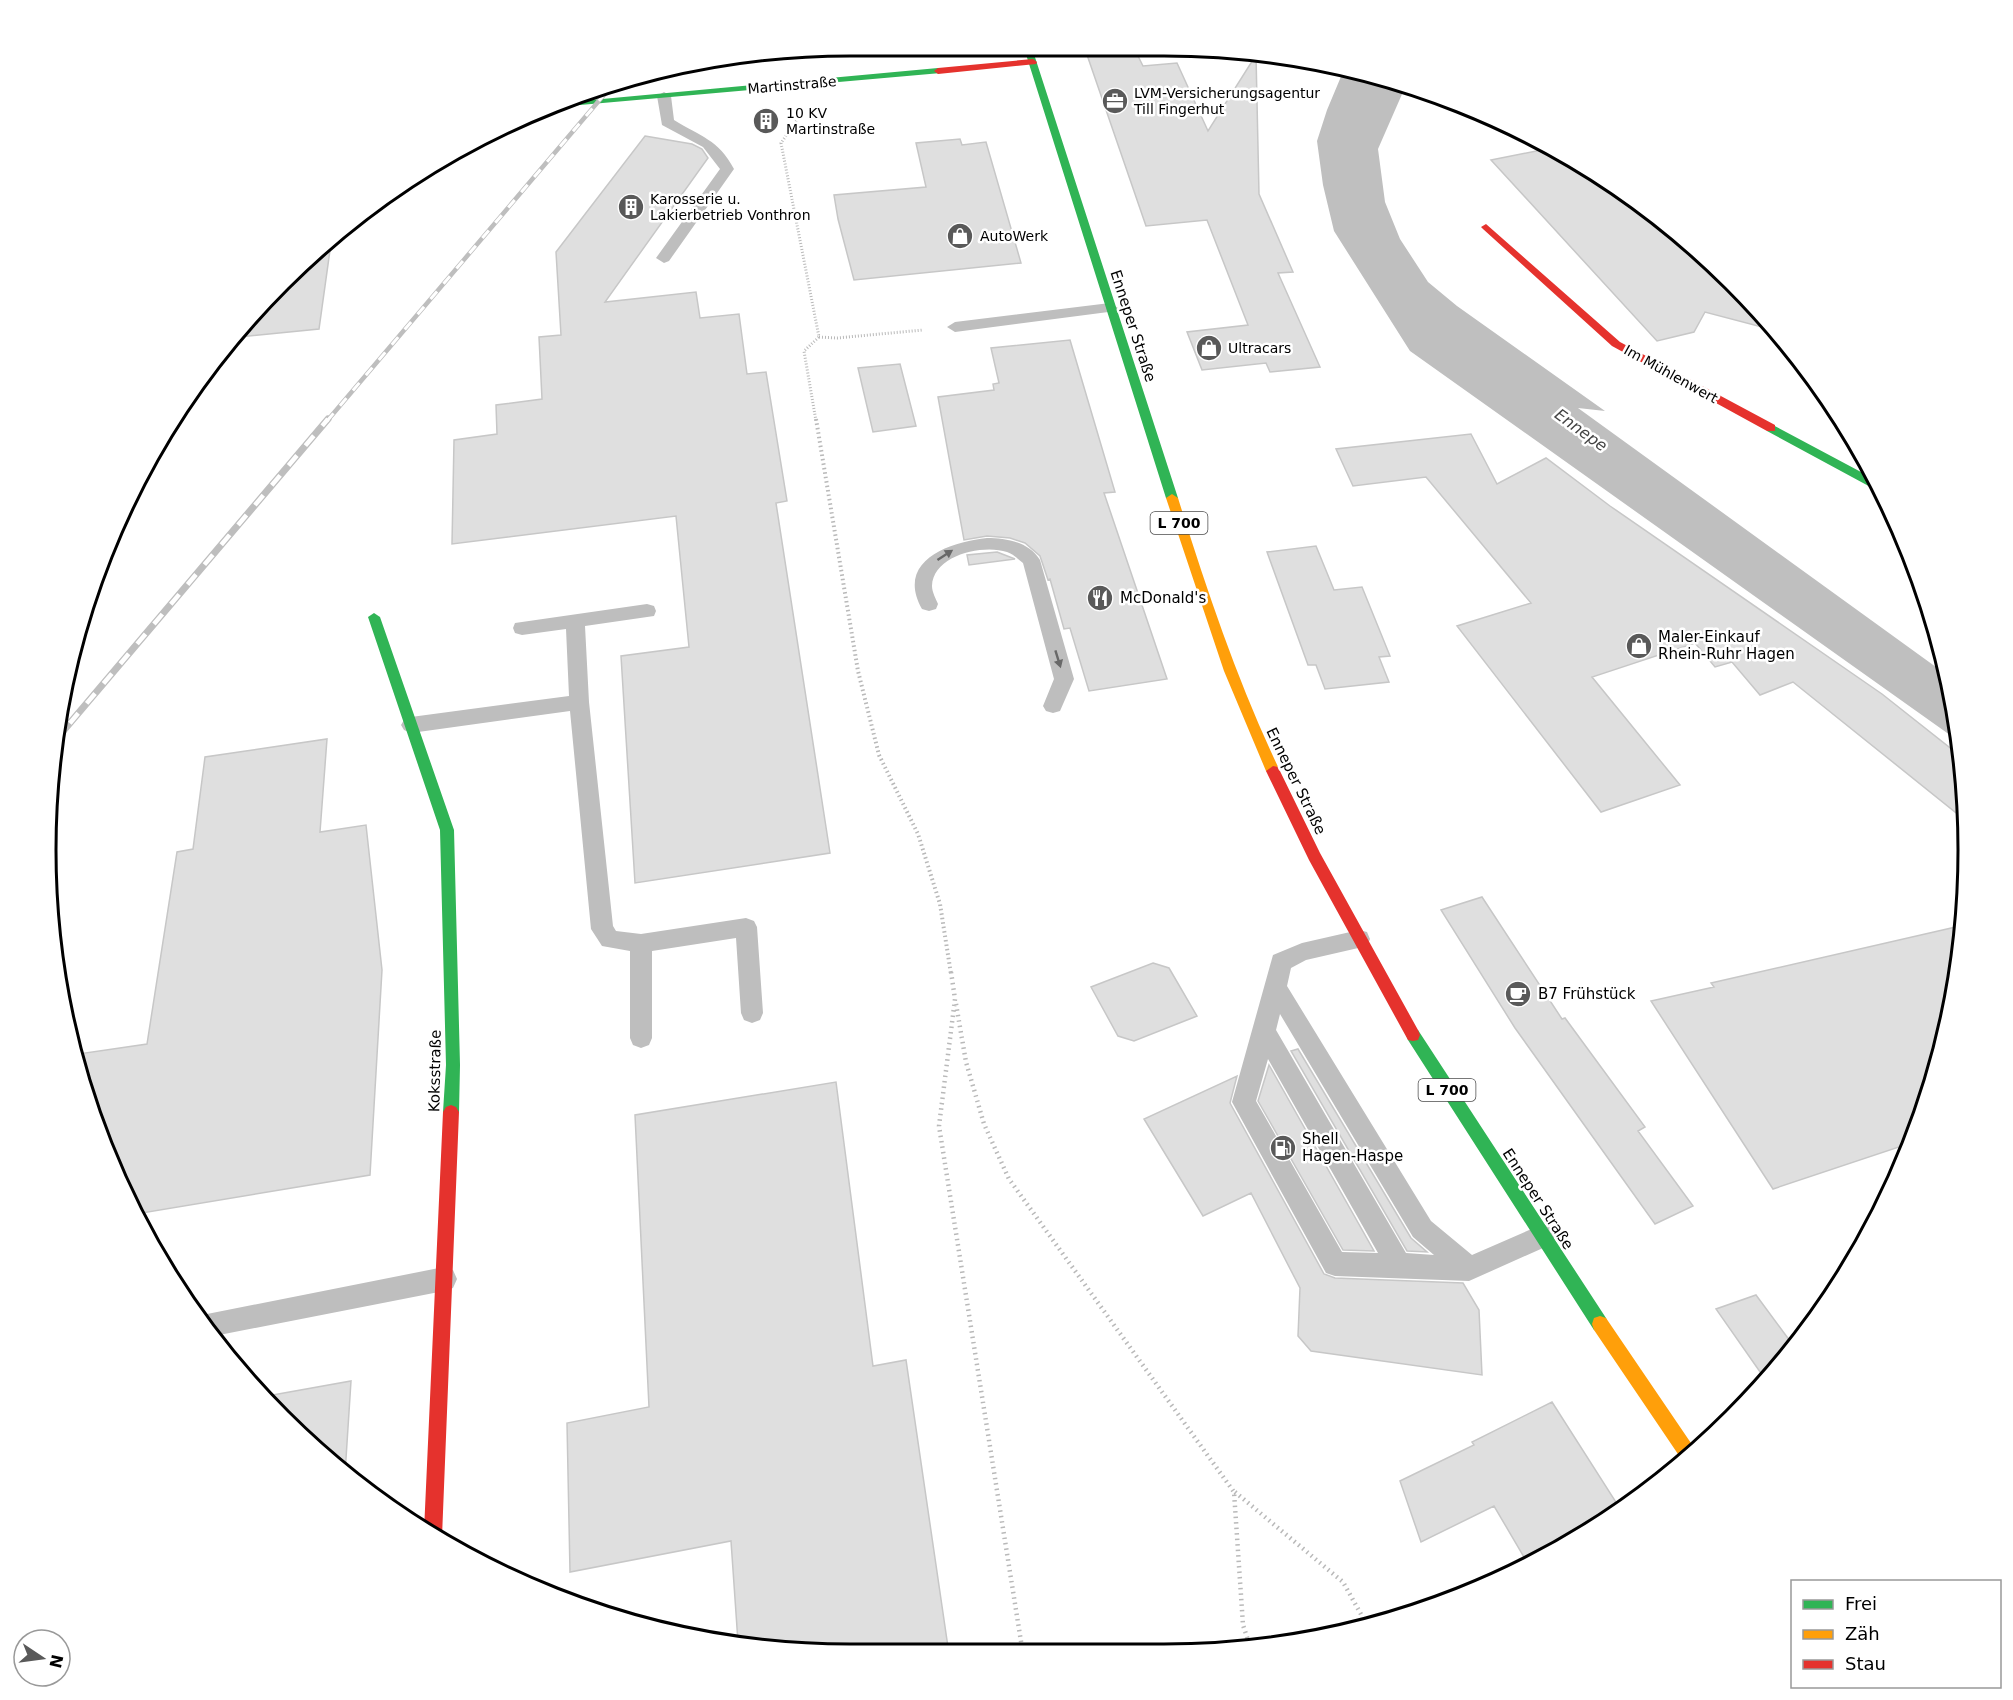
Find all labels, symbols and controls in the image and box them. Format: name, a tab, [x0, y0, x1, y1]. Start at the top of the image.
street label: Martinstraße	[747, 73, 837, 97]
place label: LVM-Versicherungsagentur Till Fingerhut	[1133, 85, 1320, 117]
office icon: LVM-Versicherungsagentur Till Fingerhut	[1100, 86, 1130, 116]
place label: 10 KV Martinstraße	[786, 105, 875, 137]
building icon: 10 KV Martinstraße	[751, 106, 781, 136]
place label: Karosserie u. Lakierbetrieb Vonthron	[650, 191, 811, 223]
building icon: Karosserie u. Lakierbetrieb Vonthron	[616, 192, 646, 222]
shop icon: AutoWerk	[945, 221, 975, 251]
place label: AutoWerk	[980, 228, 1049, 244]
street label: Enneper Straße	[1106, 268, 1160, 384]
shop icon: Ultracars	[1194, 333, 1224, 363]
place label: Ultracars	[1228, 340, 1291, 356]
street label: Im Mühlenwert	[1621, 342, 1721, 407]
water label: Ennepe	[1551, 405, 1611, 455]
road number: L 700	[1150, 512, 1208, 534]
one-way arrow	[937, 550, 954, 561]
restaurant icon: McDonald's	[1085, 583, 1115, 613]
place label: McDonald's	[1120, 589, 1206, 607]
place label: Maler-Einkauf Rhein-Ruhr Hagen	[1658, 628, 1795, 663]
shop icon: Maler-Einkauf Rhein-Ruhr Hagen	[1624, 631, 1654, 661]
one-way arrow	[1054, 650, 1063, 668]
street label: Enneper Straße	[1262, 725, 1330, 837]
cafe icon: B7 Frühstück	[1503, 979, 1533, 1009]
place label: B7 Frühstück	[1538, 985, 1636, 1003]
street label: Koksstraße	[425, 1030, 445, 1112]
road number: L 700	[1418, 1079, 1476, 1101]
place label: Shell Hagen-Haspe	[1302, 1130, 1403, 1165]
fuel station icon: Shell Hagen-Haspe	[1268, 1133, 1298, 1163]
street label: Enneper Straße	[1499, 1145, 1577, 1253]
legend	[1791, 1580, 2001, 1688]
text: Frei	[1845, 1593, 1877, 1614]
text: Zäh	[1845, 1623, 1880, 1644]
north arrow	[12, 1628, 72, 1688]
text: N	[45, 1653, 67, 1670]
text: Stau	[1845, 1653, 1886, 1674]

